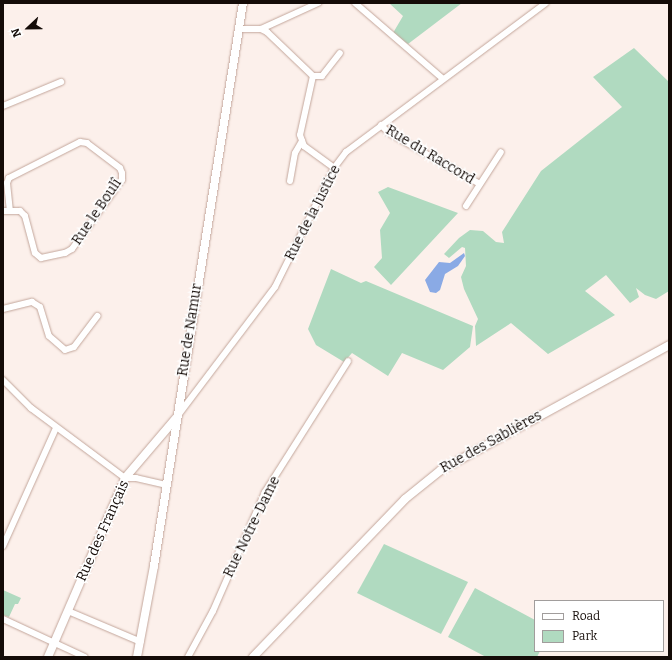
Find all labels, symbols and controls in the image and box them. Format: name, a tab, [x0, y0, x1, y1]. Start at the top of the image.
north arrow	[8, 8, 48, 48]
text: N	[9, 26, 24, 39]
street label: Rue du Raccord	[383, 122, 477, 188]
street label: Rue de la Justice	[282, 162, 344, 264]
street label: Rue le Boulî	[69, 176, 125, 248]
street label: Rue de Namur	[174, 282, 206, 378]
street label: Rue des Sablières	[437, 407, 545, 477]
street label: Rue Notre-Dame	[220, 474, 284, 580]
street label: Rue des Français	[73, 478, 133, 584]
legend	[534, 600, 664, 652]
text: Road	[572, 609, 600, 623]
text: Park	[572, 629, 597, 643]

